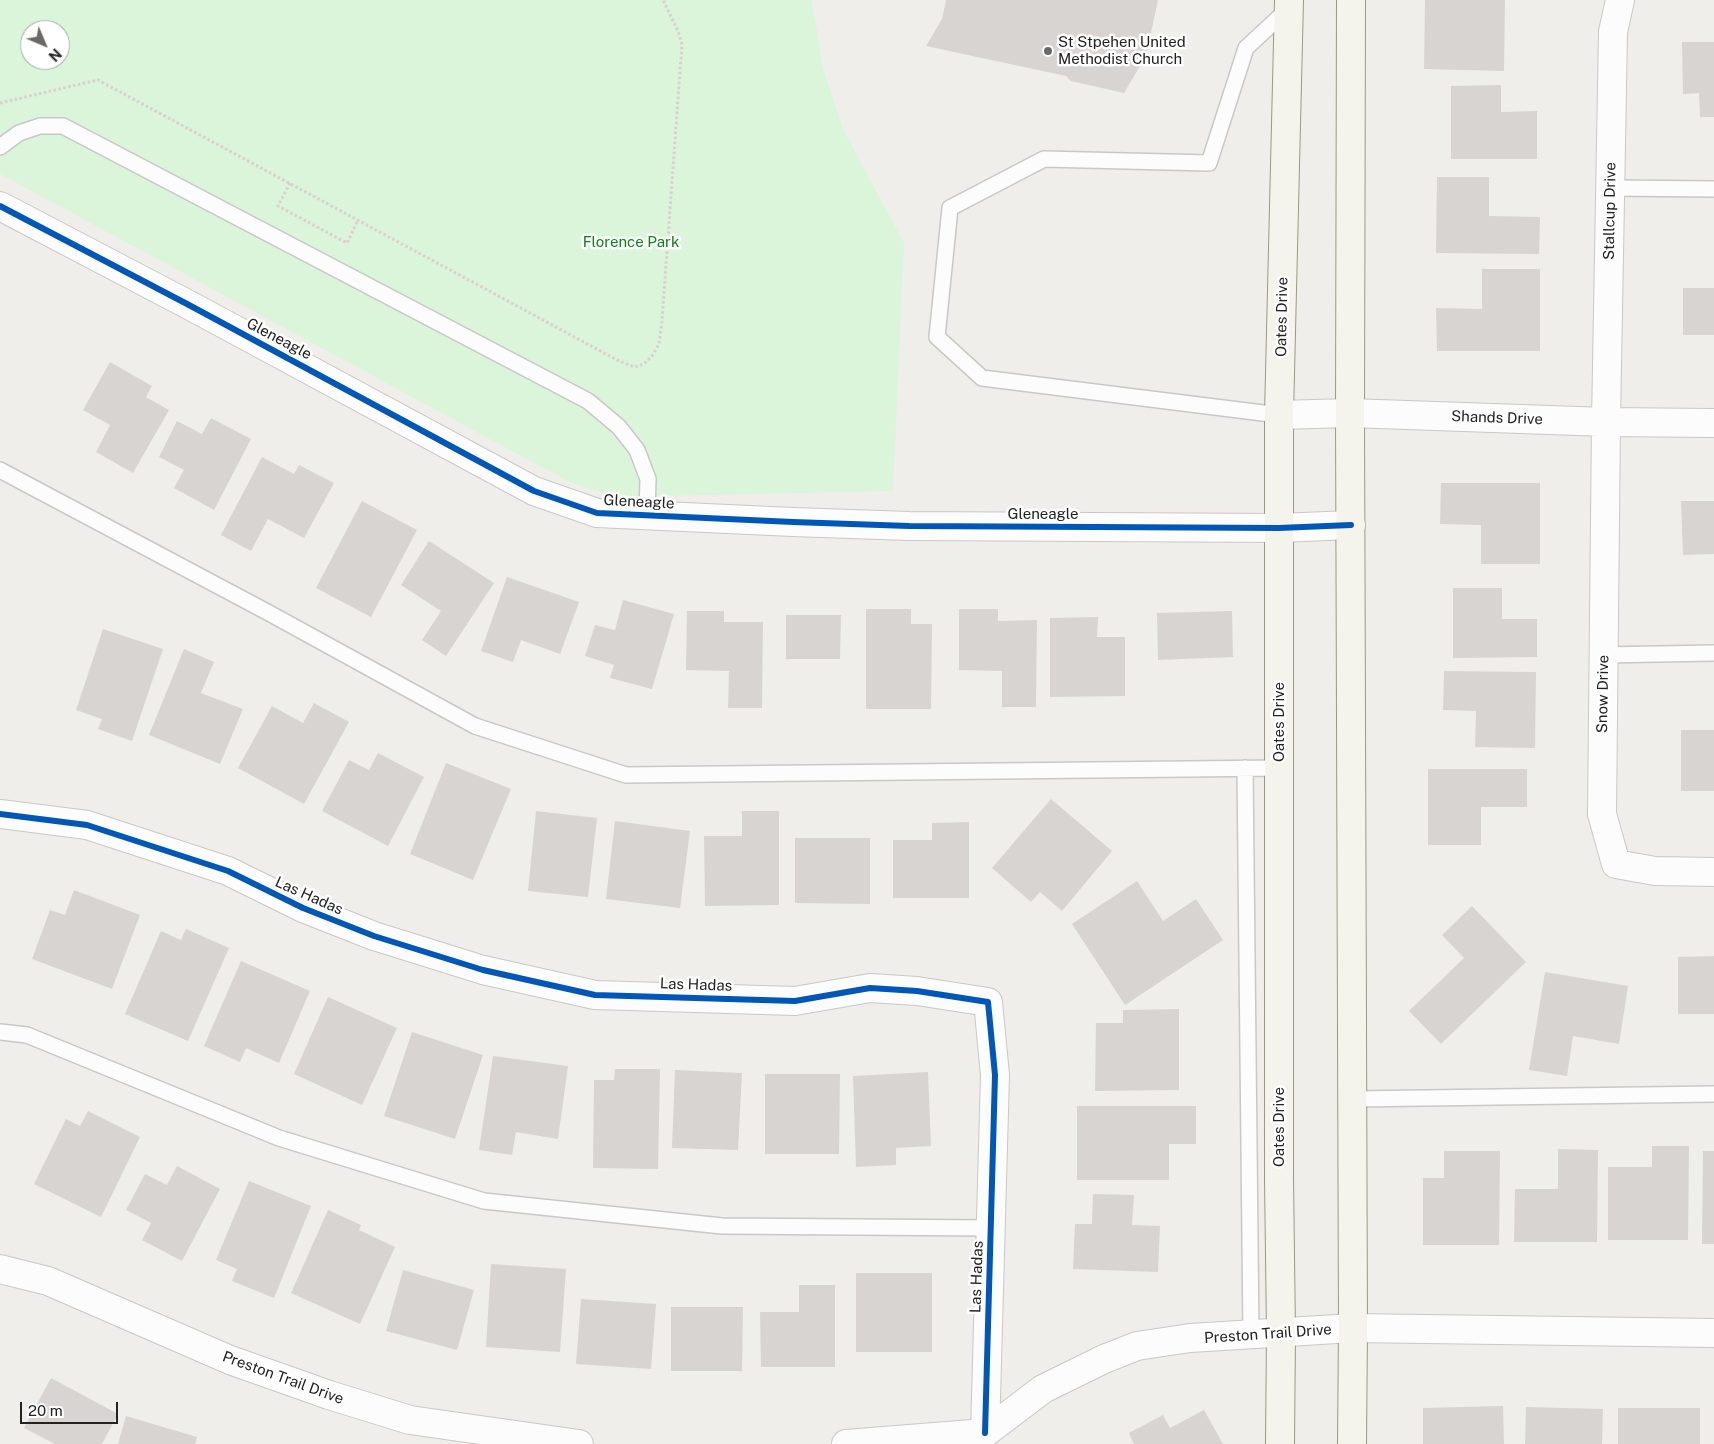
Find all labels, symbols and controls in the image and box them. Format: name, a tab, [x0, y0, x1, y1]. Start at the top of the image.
north arrow	[20, 20, 70, 70]
place label: St Stpehen United Methodist Church	[1058, 33, 1186, 68]
text: N	[45, 45, 64, 64]
marker: St Stpehen United Methodist Church	[1042, 45, 1054, 57]
street label: Stallcup Drive	[1600, 162, 1620, 260]
park label: Florence Park	[583, 233, 679, 251]
street label: Oates Drive	[1272, 277, 1292, 357]
street label: Gleneagle	[243, 314, 315, 364]
street label: Shands Drive	[1451, 407, 1543, 429]
street label: Gleneagle	[603, 491, 675, 513]
street label: Gleneagle	[1007, 505, 1079, 523]
street label: Snow Drive	[1593, 655, 1613, 733]
street label: Oates Drive	[1270, 682, 1288, 762]
street label: Las Hadas	[272, 873, 346, 919]
street label: Las Hadas	[660, 975, 732, 995]
street label: Oates Drive	[1270, 1087, 1288, 1167]
street label: Las Hadas	[967, 1241, 987, 1313]
street label: Preston Trail Drive	[1204, 1321, 1332, 1347]
street label: Preston Trail Drive	[220, 1348, 346, 1408]
scale bar	[22, 1392, 120, 1424]
text: 20 m	[28, 1402, 63, 1419]

